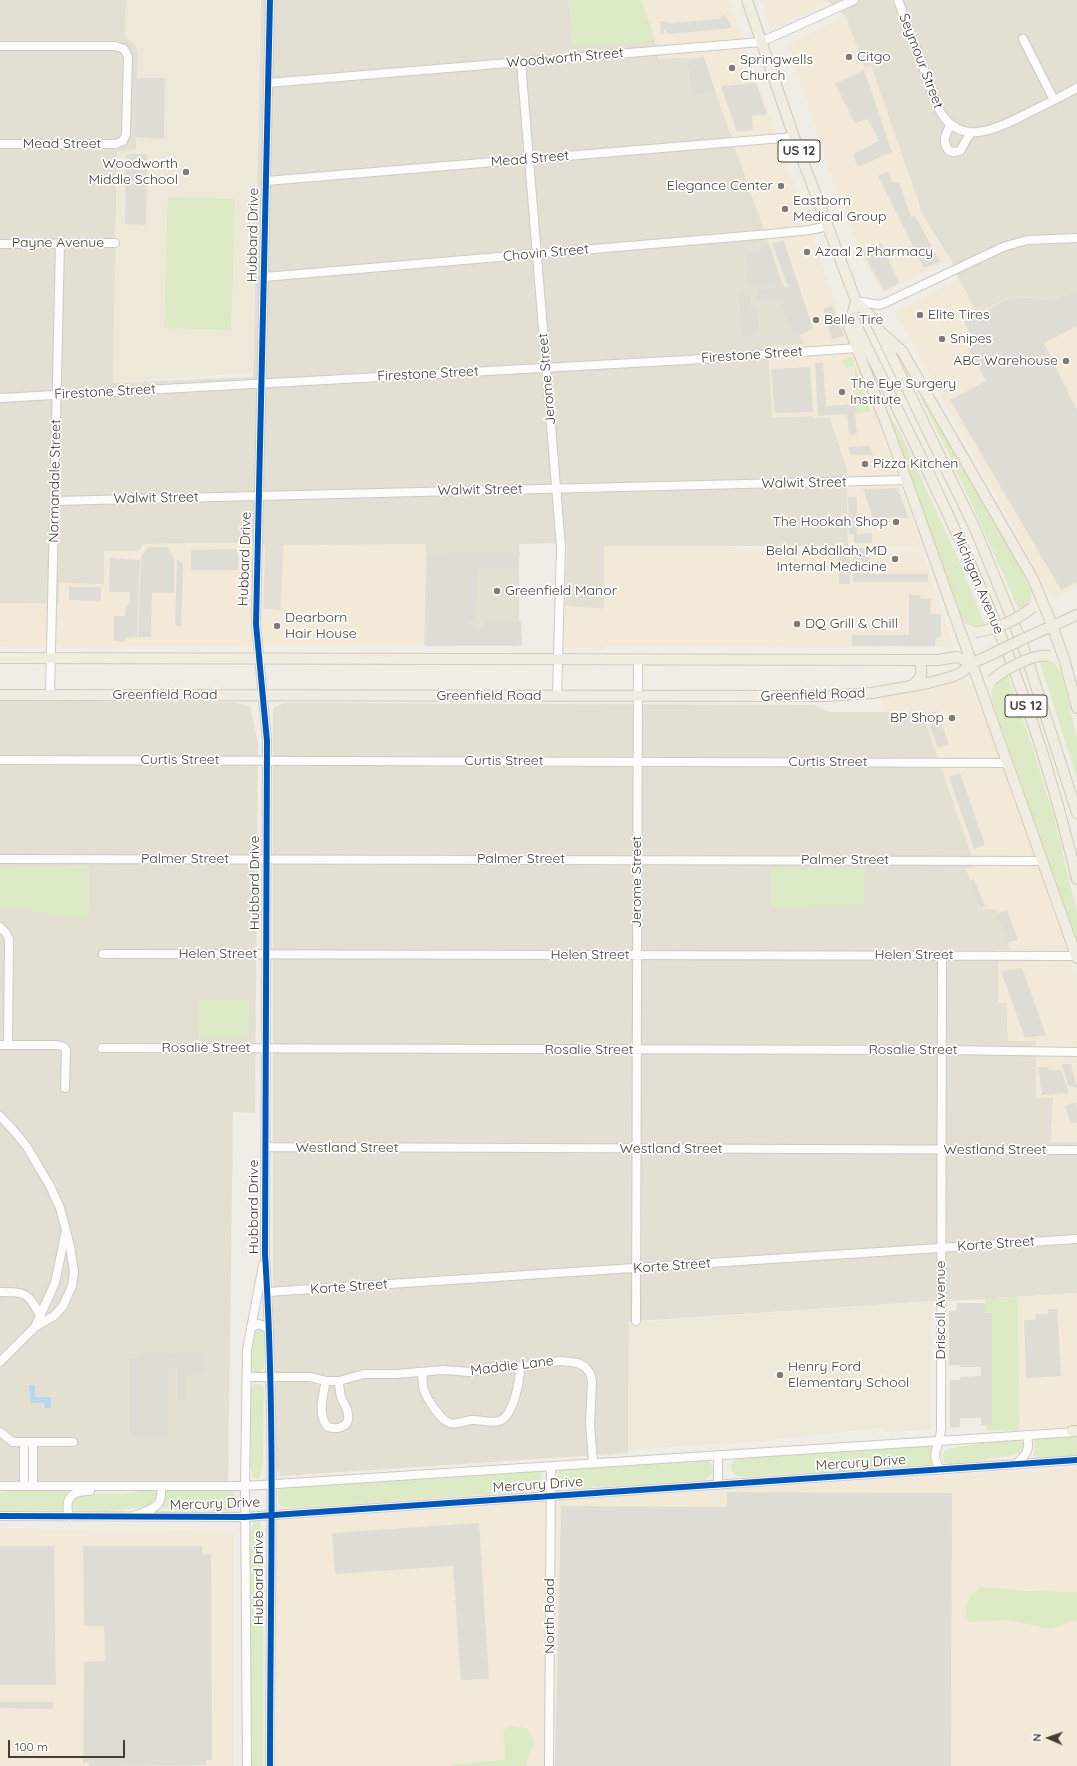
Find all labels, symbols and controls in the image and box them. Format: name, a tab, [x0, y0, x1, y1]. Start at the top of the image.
street label: Seymour Street	[895, 11, 947, 111]
street label: Woodworth Street	[506, 44, 624, 72]
place label: Citgo	[857, 49, 891, 65]
place label: Springwells Church	[740, 52, 813, 84]
marker: Citgo	[844, 52, 854, 62]
marker: Springwells Church	[727, 63, 737, 73]
street label: Mead Street	[23, 136, 101, 152]
road number: US 12	[778, 140, 820, 162]
street label: Mead Street	[490, 147, 570, 171]
place label: Woodworth Middle School	[88, 156, 178, 188]
marker: Woodworth Middle School	[181, 167, 191, 177]
place label: Elegance Center	[667, 178, 773, 194]
marker: Elegance Center	[776, 181, 786, 191]
street label: Hubbard Drive	[244, 188, 262, 282]
place label: Eastborn Medical Group	[793, 193, 886, 226]
marker: Eastborn Medical Group	[780, 204, 790, 214]
street label: Payne Avenue	[12, 235, 104, 251]
street label: Chovin Street	[502, 241, 590, 265]
place label: Azaal 2 Pharmacy	[815, 244, 933, 260]
marker: Azaal 2 Pharmacy	[802, 247, 812, 257]
place label: Elite Tires	[928, 307, 990, 323]
marker: Elite Tires	[915, 310, 925, 320]
place label: Belle Tire	[824, 312, 883, 328]
marker: Belle Tire	[811, 315, 821, 325]
place label: Snipes	[950, 331, 992, 347]
street label: Jerome Street	[535, 332, 559, 426]
marker: Snipes	[937, 334, 947, 344]
street label: Firestone Street	[701, 343, 803, 367]
place label: ABC Warehouse	[953, 353, 1058, 369]
marker: ABC Warehouse	[1061, 356, 1071, 366]
street label: Firestone Street	[377, 363, 479, 385]
place label: The Eye Surgery Institute	[850, 376, 956, 408]
street label: Firestone Street	[54, 381, 156, 403]
marker: The Eye Surgery Institute	[837, 387, 847, 397]
street label: Normandale Street	[46, 419, 64, 543]
place label: Pizza Kitchen	[873, 456, 958, 472]
marker: Pizza Kitchen	[860, 459, 870, 469]
street label: Walwit Street	[761, 474, 847, 492]
street label: Walwit Street	[437, 481, 523, 499]
street label: Walwit Street	[113, 489, 199, 507]
street label: Hubbard Drive	[235, 511, 255, 607]
place label: The Hookah Shop	[772, 514, 888, 530]
marker: The Hookah Shop	[891, 517, 901, 527]
street label: Michigan Avenue	[949, 529, 1007, 637]
place label: Belal Abdallah, MD Internal Medicine	[766, 543, 887, 576]
marker: Belal Abdallah, MD Internal Medicine	[890, 554, 900, 564]
place label: Greenfield Manor	[505, 583, 617, 599]
marker: Greenfield Manor	[492, 586, 502, 596]
place label: Dearborn Hair House	[285, 610, 357, 642]
place label: DQ Grill & Chill	[805, 616, 898, 632]
marker: DQ Grill & Chill	[792, 619, 802, 629]
marker: Dearborn Hair House	[272, 621, 282, 631]
street label: Greenfield Road	[760, 685, 866, 705]
street label: Greenfield Road	[113, 687, 217, 703]
street label: Greenfield Road	[437, 688, 541, 704]
road number: US 12	[1005, 695, 1047, 717]
place label: BP Shop	[890, 710, 944, 726]
marker: BP Shop	[947, 713, 957, 723]
street label: Curtis Street	[141, 752, 219, 768]
street label: Curtis Street	[465, 753, 543, 769]
street label: Curtis Street	[789, 754, 867, 770]
street label: Hubbard Drive	[247, 836, 263, 930]
street label: Jerome Street	[629, 836, 645, 928]
street label: Palmer Street	[141, 851, 229, 867]
street label: Palmer Street	[477, 851, 565, 867]
street label: Palmer Street	[801, 852, 889, 868]
street label: Helen Street	[178, 946, 258, 962]
street label: Helen Street	[550, 947, 630, 963]
street label: Helen Street	[874, 947, 954, 963]
street label: Rosalie Street	[161, 1040, 251, 1056]
street label: Rosalie Street	[544, 1042, 634, 1058]
street label: Rosalie Street	[868, 1042, 958, 1058]
street label: Westland Street	[296, 1140, 398, 1156]
street label: Westland Street	[620, 1141, 722, 1157]
street label: Westland Street	[944, 1142, 1046, 1158]
street label: Hubbard Drive	[246, 1160, 262, 1254]
street label: Korte Street	[957, 1233, 1035, 1255]
street label: Korte Street	[633, 1255, 711, 1277]
street label: Driscoll Avenue	[933, 1261, 949, 1359]
street label: Korte Street	[310, 1276, 388, 1298]
street label: Maddie Lane	[469, 1353, 555, 1379]
place label: Henry Ford Elementary School	[788, 1359, 909, 1392]
marker: Henry Ford Elementary School	[775, 1370, 785, 1380]
street label: Mercury Drive	[815, 1451, 907, 1475]
street label: Mercury Drive	[492, 1473, 584, 1497]
street label: Mercury Drive	[169, 1494, 261, 1514]
street label: Hubbard Drive	[251, 1531, 267, 1625]
street label: North Road	[542, 1578, 558, 1654]
north arrow	[1029, 1718, 1069, 1758]
scale bar	[10, 1732, 127, 1758]
text: N	[1030, 1733, 1044, 1742]
text: 100 m	[15, 1739, 48, 1754]

